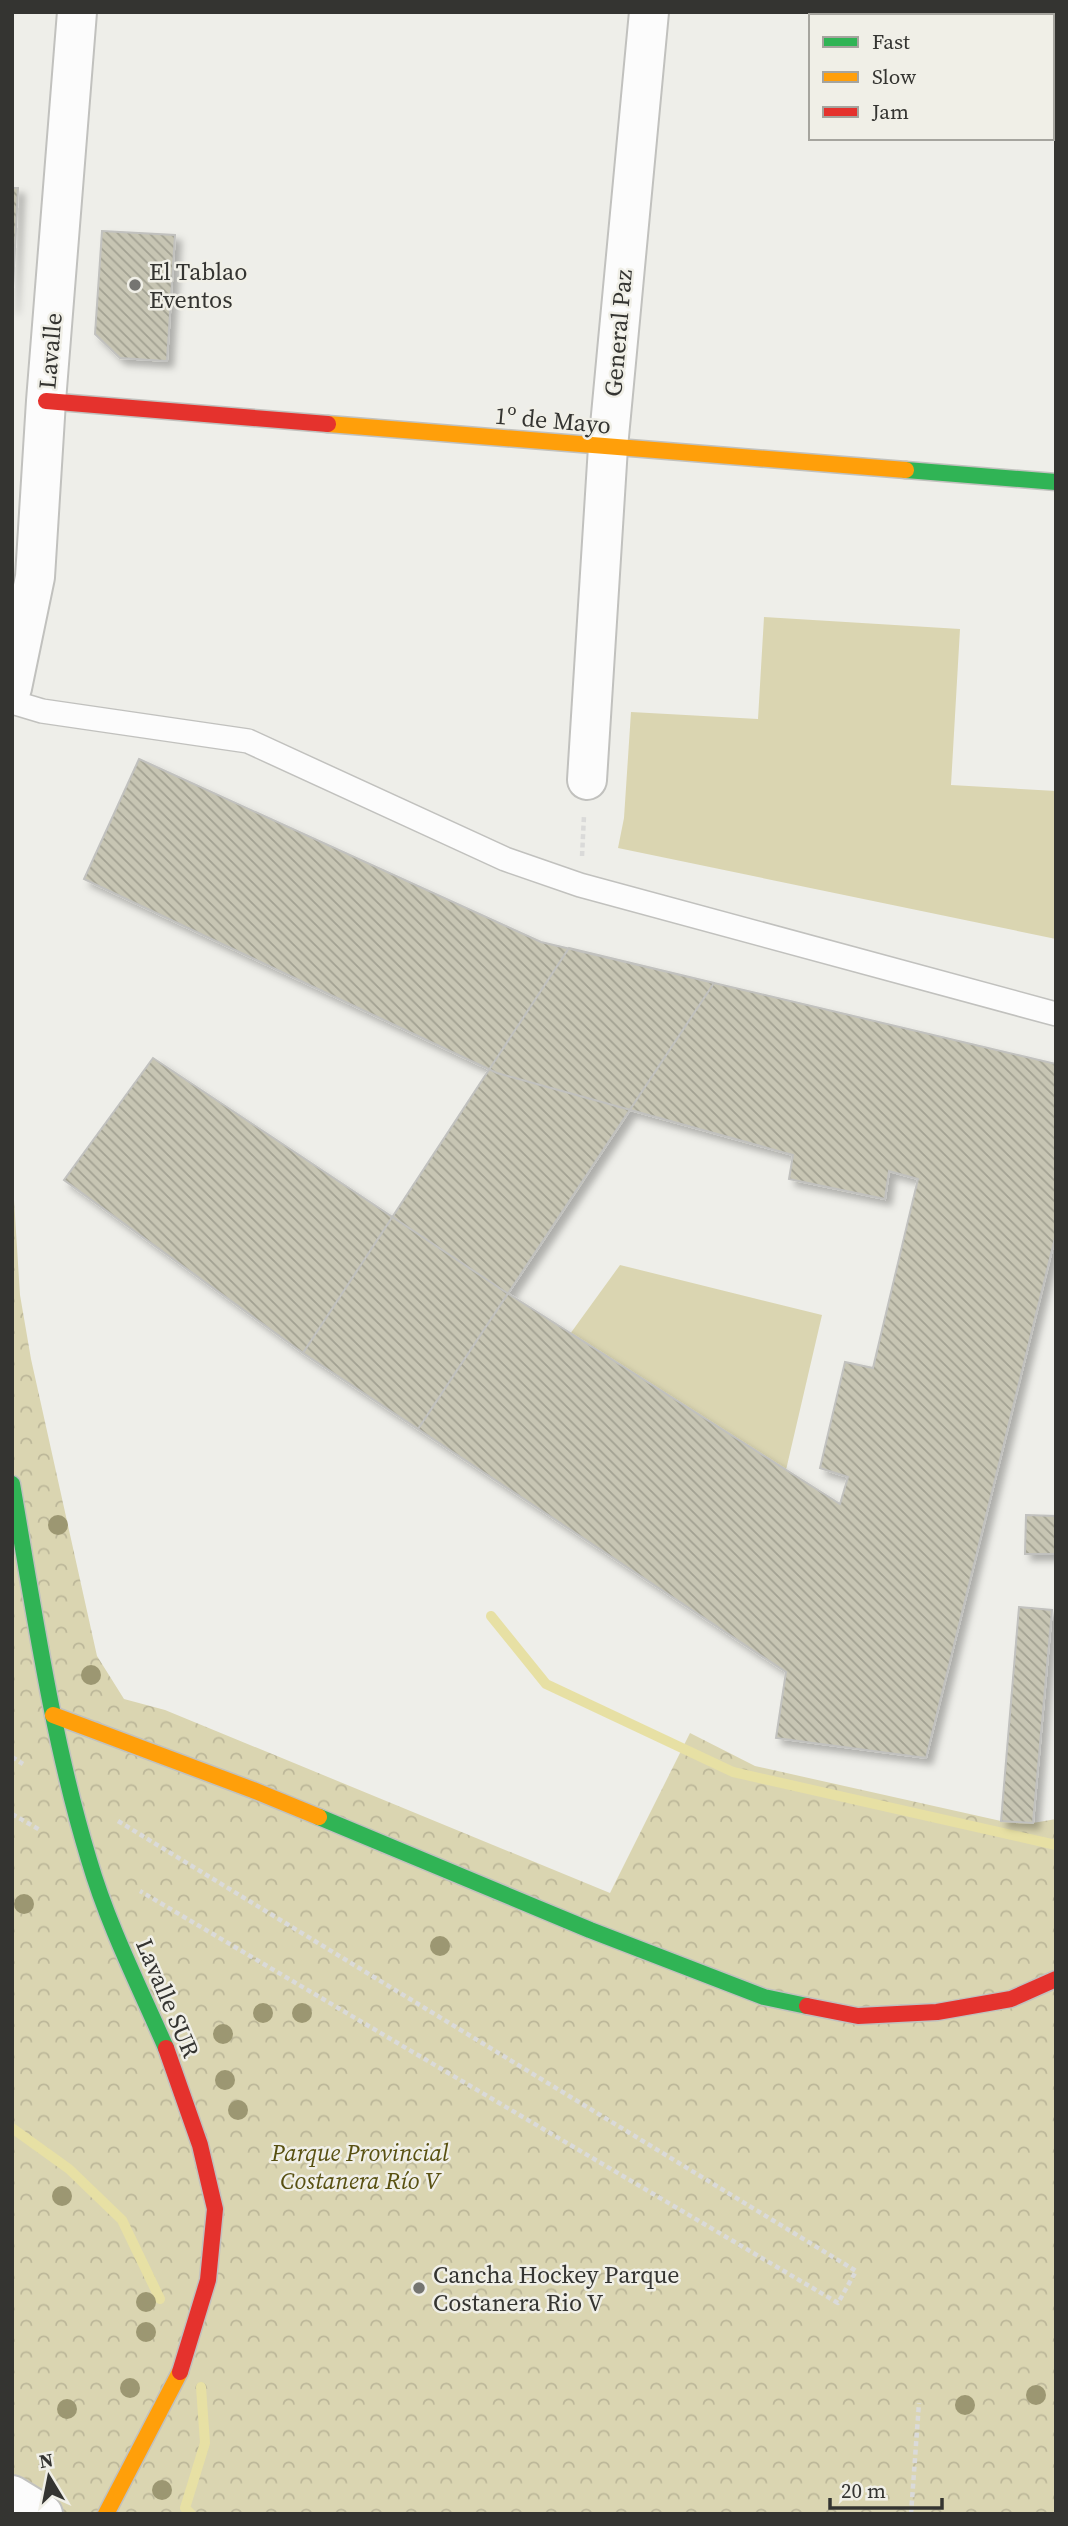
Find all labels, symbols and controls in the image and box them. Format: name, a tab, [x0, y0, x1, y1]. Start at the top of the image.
legend	[809, 14, 1054, 140]
text: Fast	[872, 27, 910, 56]
text: Slow	[872, 62, 916, 91]
text: Jam	[871, 97, 909, 126]
place label: El Tablao Eventos	[149, 255, 247, 316]
street label: General Paz	[596, 268, 640, 398]
marker: El Tablao Eventos	[127, 277, 143, 293]
street label: Lavalle	[30, 311, 70, 391]
street label: 1º de Mayo	[494, 398, 612, 442]
street label: Lavalle SUR	[128, 1933, 208, 2063]
park label: Parque Provincial Costanera Río V	[270, 2136, 449, 2197]
place label: Cancha Hockey Parque Costanera Rio V	[433, 2258, 680, 2319]
marker: Cancha Hockey Parque Costanera Rio V	[411, 2280, 427, 2296]
north arrow	[14, 2442, 84, 2512]
text: N	[37, 2446, 55, 2474]
scale bar	[830, 2466, 942, 2510]
text: 20 m	[841, 2476, 886, 2505]

